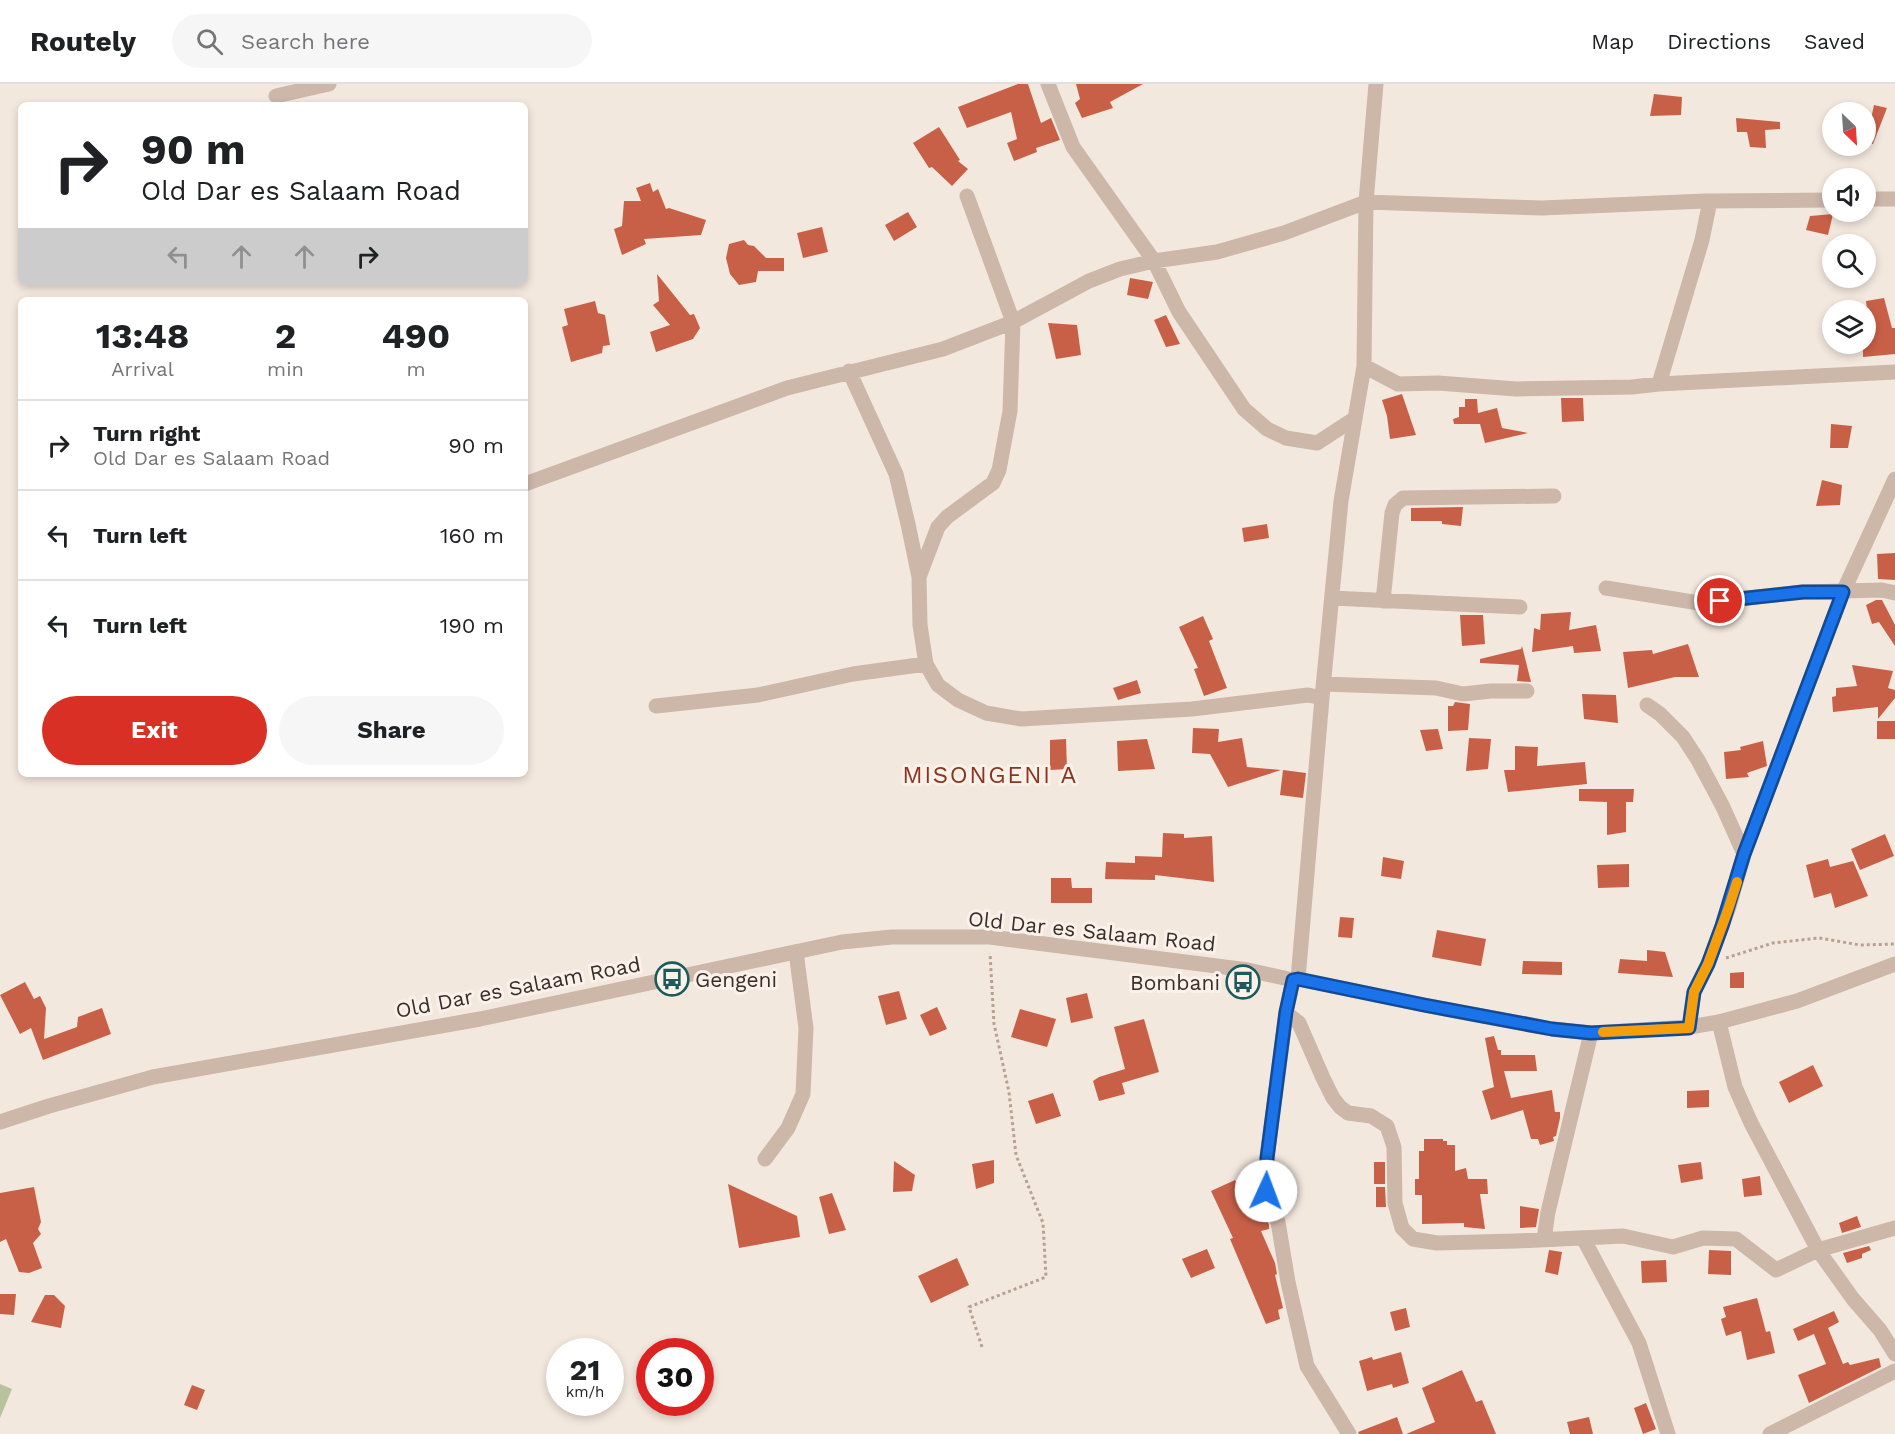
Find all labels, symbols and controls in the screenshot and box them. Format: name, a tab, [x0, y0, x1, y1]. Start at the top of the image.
search box	[172, 14, 592, 68]
text: Routely	[30, 25, 136, 58]
icon: search	[193, 25, 226, 58]
text: Search here	[241, 29, 370, 54]
text: Map	[1591, 29, 1634, 54]
text: Directions	[1667, 29, 1771, 54]
text: Saved	[1804, 29, 1865, 54]
north arrow	[1822, 102, 1876, 156]
map controls	[1822, 102, 1876, 354]
text: 90 m	[141, 125, 245, 174]
icon: right	[42, 126, 120, 204]
button: sound	[1822, 168, 1876, 222]
text: Old Dar es Salaam Road	[141, 175, 461, 207]
button: search	[1822, 234, 1876, 288]
icon: left	[162, 240, 195, 273]
icon: ahead	[225, 240, 258, 273]
icon: ahead	[288, 240, 321, 273]
icon: right	[351, 240, 384, 273]
button: layers	[1822, 300, 1876, 354]
text: 13:48	[96, 315, 189, 357]
text: 2	[275, 315, 296, 357]
text: 490	[382, 315, 450, 357]
text: Arrival	[111, 357, 174, 381]
text: min	[267, 357, 304, 381]
text: m	[406, 357, 425, 381]
text: Turn right	[93, 421, 200, 446]
icon: right	[42, 429, 75, 462]
text: 90 m	[448, 433, 504, 458]
text: Old Dar es Salaam Road	[93, 446, 330, 470]
icon: left	[42, 519, 75, 552]
text: Turn left	[93, 523, 187, 548]
text: 160 m	[440, 523, 504, 548]
pin	[1694, 575, 1745, 626]
icon: arrive	[1703, 584, 1736, 617]
icon: left	[42, 609, 75, 642]
text: Turn left	[93, 613, 187, 638]
text: 190 m	[440, 613, 504, 638]
button: Exit	[42, 696, 267, 765]
button: Share	[279, 696, 504, 765]
district label: MISONGENI A	[902, 761, 1078, 789]
street label: Old Dar es Salaam Road	[967, 906, 1217, 956]
street label: Old Dar es Salaam Road	[393, 951, 643, 1023]
bus stop icon: Gengeni	[654, 961, 690, 997]
bus stop icon: Bombani	[1225, 964, 1261, 1000]
place label: Gengeni	[695, 967, 777, 992]
place label: Bombani	[1130, 970, 1220, 995]
position arrow	[1234, 1159, 1298, 1223]
speed limit sign: 30	[636, 1338, 714, 1416]
text: 21	[570, 1352, 600, 1387]
text: km/h	[566, 1383, 604, 1401]

